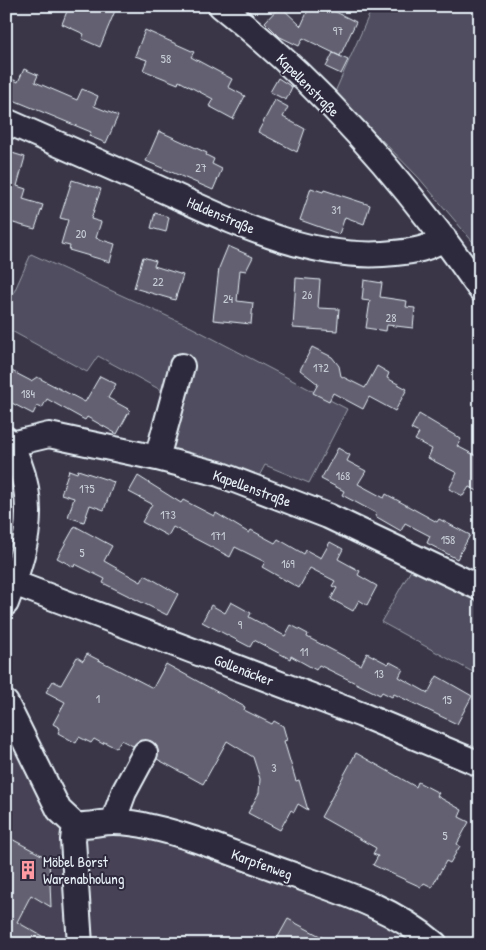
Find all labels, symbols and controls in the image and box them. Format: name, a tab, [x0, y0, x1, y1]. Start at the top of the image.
house number: 97	[333, 22, 343, 39]
street label: Kapellenstraße	[272, 49, 344, 121]
house number: 58	[161, 50, 171, 67]
house number: 27	[195, 159, 207, 176]
street label: Haldenstraße	[184, 191, 258, 239]
house number: 31	[331, 201, 341, 218]
house number: 20	[76, 225, 87, 242]
house number: 22	[152, 273, 164, 290]
house number: 26	[302, 286, 312, 303]
house number: 24	[223, 290, 234, 307]
house number: 28	[386, 309, 396, 326]
house number: 172	[313, 359, 329, 376]
house number: 184	[21, 385, 36, 402]
street label: Kapellenstraße	[210, 464, 294, 512]
house number: 168	[336, 467, 350, 484]
house number: 175	[79, 480, 95, 497]
house number: 173	[160, 506, 176, 523]
house number: 171	[211, 527, 225, 544]
house number: 158	[441, 531, 455, 548]
house number: 5	[79, 544, 85, 561]
house number: 169	[281, 555, 295, 572]
house number: 9	[238, 616, 243, 633]
house number: 11	[300, 643, 308, 660]
street label: Gollenäcker	[211, 649, 277, 691]
house number: 13	[374, 665, 384, 682]
house number: 1	[96, 690, 100, 707]
house number: 15	[442, 691, 452, 708]
house number: 3	[271, 759, 277, 776]
house number: 5	[442, 827, 448, 844]
street label: Karpfenweg	[229, 843, 296, 885]
place label: Möbel Borst Warenabholung	[43, 851, 125, 889]
building icon: Möbel Borst Warenabholung	[17, 859, 39, 881]

